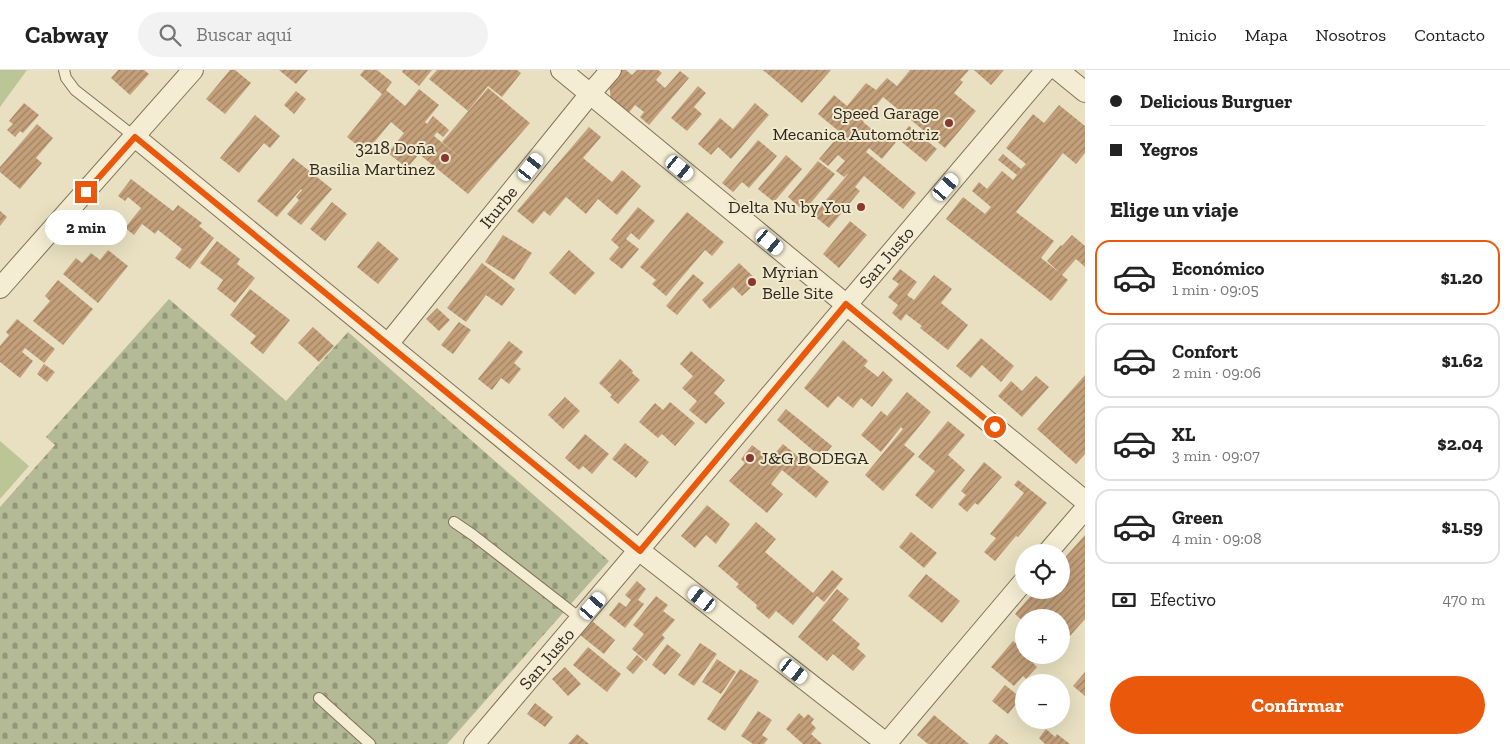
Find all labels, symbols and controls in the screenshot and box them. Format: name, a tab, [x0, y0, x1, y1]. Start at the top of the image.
search box	[138, 12, 488, 57]
text: Cabway	[25, 20, 108, 49]
icon: search	[156, 21, 184, 49]
text: Buscar aquí	[196, 23, 292, 46]
text: Inicio	[1173, 24, 1217, 46]
text: Mapa	[1245, 24, 1288, 46]
text: Nosotros	[1316, 24, 1386, 46]
text: Contacto	[1414, 24, 1485, 46]
text: Delicious Burguer	[1140, 90, 1292, 113]
place label: Speed Garage Mecanica Automotriz	[772, 102, 939, 145]
marker: Speed Garage Mecanica Automotriz	[943, 117, 955, 129]
place label: 3218 Doña Basilia Martinez	[309, 137, 435, 180]
text: Yegros	[1140, 138, 1198, 161]
car	[515, 151, 546, 183]
marker: 3218 Doña Basilia Martinez	[439, 152, 451, 164]
car	[663, 153, 696, 183]
car	[930, 171, 961, 203]
route end	[75, 181, 97, 203]
street label: Iturbe	[475, 182, 522, 233]
place label: Delta Nu by You	[728, 196, 851, 218]
text: Elige un viaje	[1110, 196, 1238, 223]
marker: Delta Nu by You	[855, 201, 867, 213]
callout: 2 min	[45, 210, 127, 244]
text: 2 min	[66, 218, 106, 237]
street label: San Justo	[854, 222, 919, 293]
car	[753, 227, 786, 257]
icon: car	[1112, 255, 1157, 300]
text: Económico	[1172, 257, 1265, 280]
place label: Myrian Belle Site	[762, 261, 833, 304]
text: $1.20	[1441, 266, 1483, 289]
marker: Myrian Belle Site	[746, 276, 758, 288]
text: 1 min · 09:05	[1172, 280, 1259, 299]
icon: car	[1112, 338, 1157, 383]
text: Confort	[1172, 340, 1238, 363]
text: $1.62	[1442, 349, 1483, 372]
text: 2 min · 09:06	[1172, 363, 1261, 382]
route start	[984, 416, 1006, 438]
icon: car	[1112, 421, 1157, 466]
text: XL	[1172, 423, 1195, 446]
text: $2.04	[1437, 432, 1483, 455]
text: 3 min · 09:07	[1172, 446, 1260, 465]
place label: J&G BODEGA	[760, 447, 869, 469]
marker: J&G BODEGA	[744, 452, 756, 464]
icon: car	[1112, 504, 1157, 549]
text: Green	[1172, 506, 1223, 529]
text: $1.59	[1442, 515, 1483, 538]
text: 4 min · 09:08	[1172, 529, 1262, 548]
map controls	[1015, 544, 1070, 729]
button: locate	[1015, 544, 1070, 599]
car	[685, 584, 718, 614]
icon: cash	[1110, 586, 1138, 614]
text: Efectivo	[1150, 588, 1216, 611]
car	[577, 590, 608, 622]
text: 470 m	[1442, 590, 1485, 609]
button: +	[1015, 609, 1070, 664]
street label: San Justo	[514, 623, 579, 694]
car	[777, 656, 810, 686]
button: −	[1015, 674, 1070, 729]
button: Confirmar	[1110, 676, 1485, 734]

